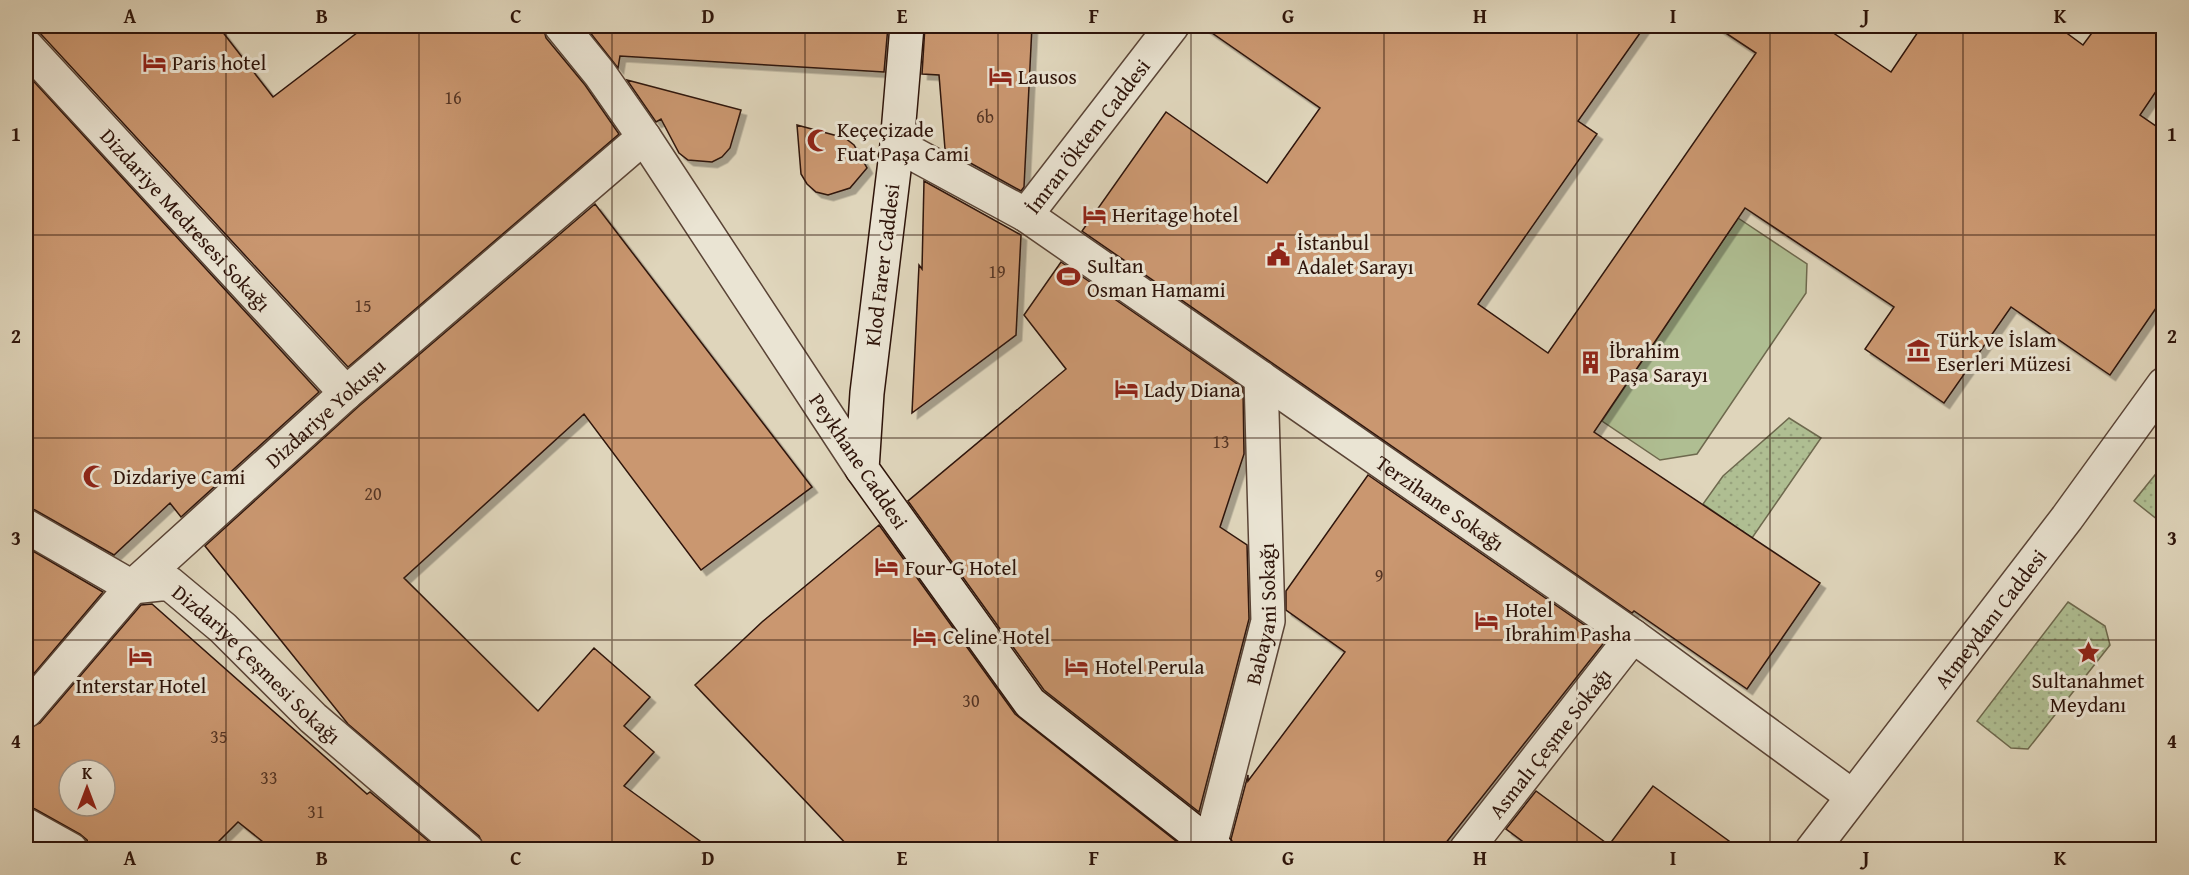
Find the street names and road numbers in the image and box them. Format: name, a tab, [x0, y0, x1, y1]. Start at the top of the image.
street label: İmran Öktem Caddesi	[1017, 52, 1157, 220]
street label: Dizdariye Medresesi Sokağı	[93, 121, 279, 318]
street label: Klod Farer Caddesi	[857, 182, 907, 348]
street label: Dizdariye Yokuşu	[258, 350, 392, 475]
street label: Peykhane Caddesi	[802, 387, 916, 535]
street label: Terzihane Sokağı	[1370, 447, 1511, 558]
street label: Babayani Sokağı	[1237, 542, 1284, 688]
street label: Atmeydanı Caddesi	[1926, 542, 2054, 695]
street label: Dizdariye Çeşmesi Sokağı	[166, 577, 348, 751]
street label: Asmalı Çeşme Sokağı	[1481, 661, 1619, 825]

